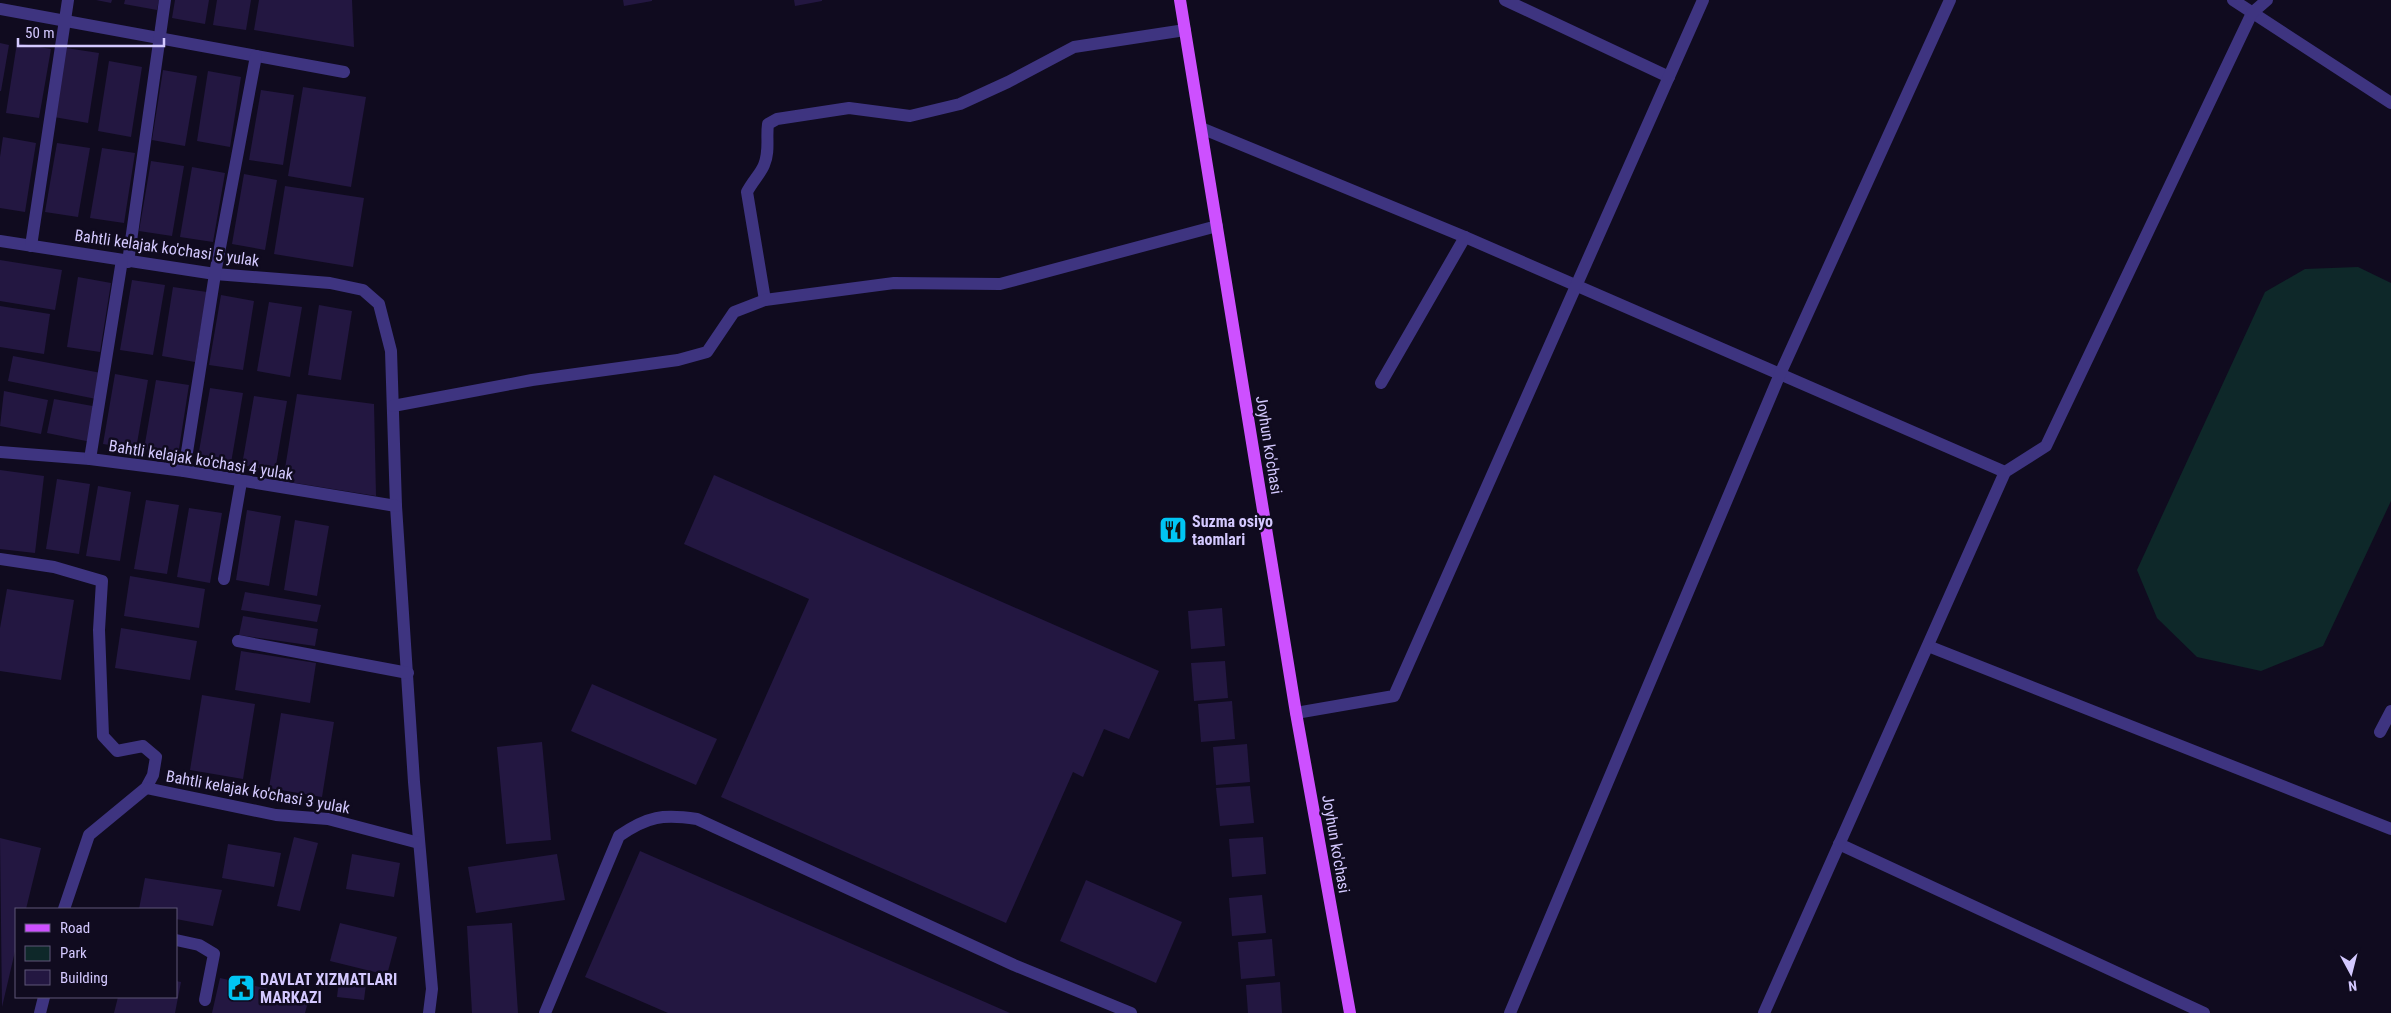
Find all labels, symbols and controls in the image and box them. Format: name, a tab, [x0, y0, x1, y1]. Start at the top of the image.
scale bar	[18, 15, 164, 47]
text: 50 m	[25, 24, 55, 42]
street label: Bahtli kelajak ko'chasi 5 yulak	[73, 226, 261, 270]
street label: Joyhun ko'chasi	[1252, 394, 1286, 496]
street label: Bahtli kelajak ko'chasi 4 yulak	[107, 436, 295, 484]
place label: Suzma osiyo taomlari	[1192, 512, 1273, 549]
restaurant icon: Suzma osiyo taomlari	[1158, 515, 1188, 545]
street label: Bahtli kelajak ko'chasi 3 yulak	[165, 766, 352, 818]
street label: Joyhun ko'chasi	[1318, 793, 1354, 895]
legend	[15, 908, 178, 998]
text: Road	[60, 919, 90, 937]
text: Park	[60, 944, 87, 962]
north arrow	[2326, 948, 2376, 998]
text: Building	[60, 969, 108, 987]
place label: DAVLAT XIZMATLARI MARKAZI	[260, 970, 397, 1007]
public building icon: DAVLAT XIZMATLARI MARKAZI	[226, 973, 256, 1003]
text: N	[2347, 977, 2358, 994]

